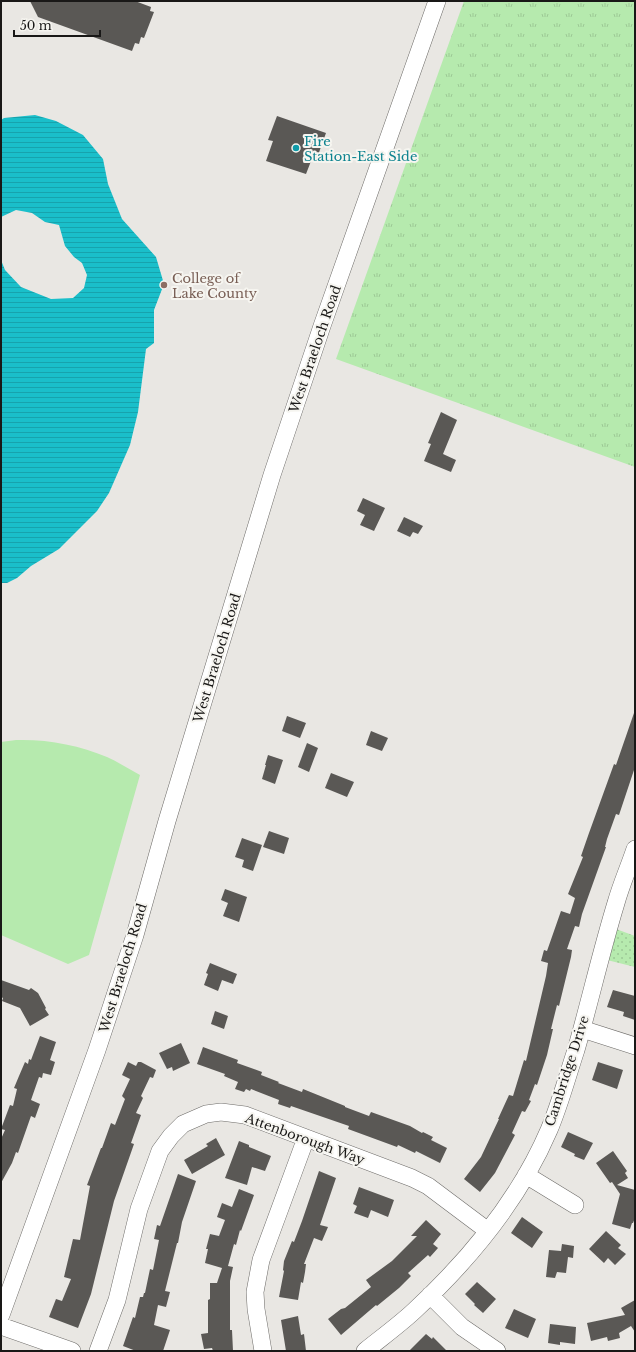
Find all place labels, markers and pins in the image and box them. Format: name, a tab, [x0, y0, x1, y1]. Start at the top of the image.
place label: Fire Station-East Side	[304, 133, 417, 165]
marker: Fire Station-East Side	[291, 143, 301, 153]
place label: College of Lake County	[172, 270, 258, 302]
marker: College of Lake County	[159, 280, 169, 290]

